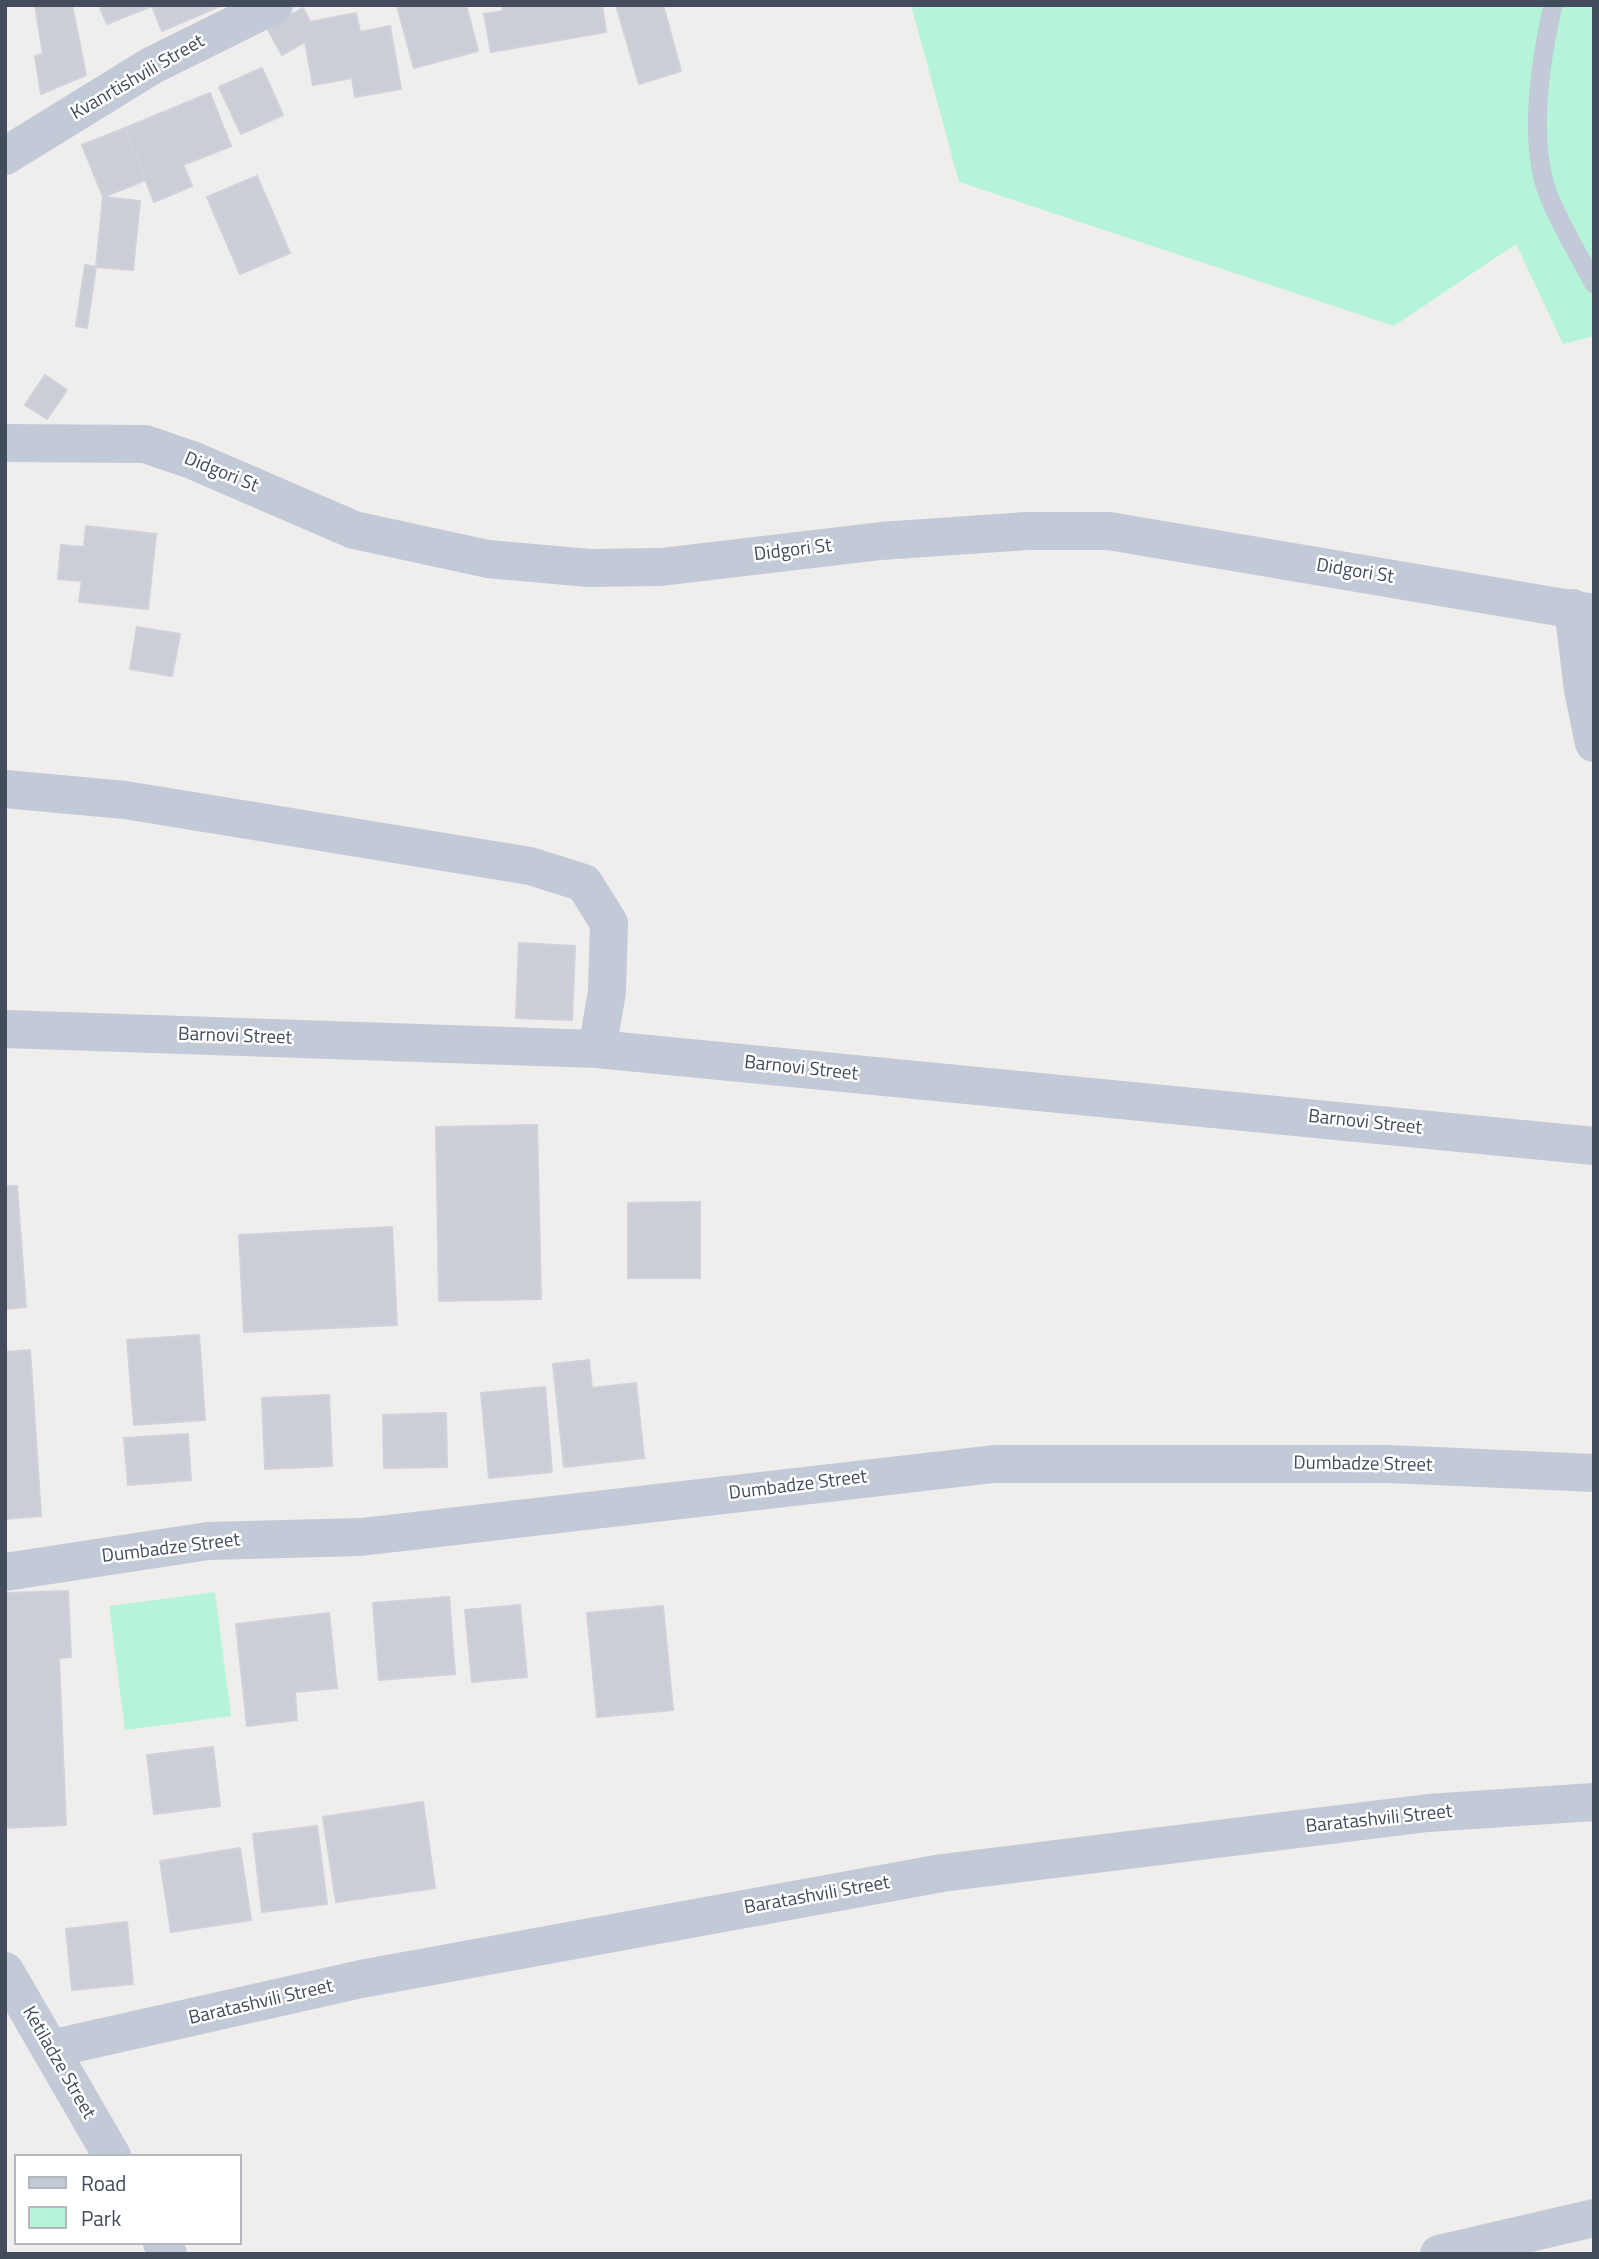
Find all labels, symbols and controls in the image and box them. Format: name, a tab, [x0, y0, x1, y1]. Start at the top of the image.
street label: Kvanrtishvili Street	[67, 31, 209, 125]
street label: Didgori St	[181, 448, 261, 498]
street label: Didgori St	[753, 535, 833, 567]
street label: Didgori St	[1315, 555, 1395, 589]
street label: Barnovi Street	[177, 1024, 293, 1050]
street label: Barnovi Street	[743, 1052, 859, 1086]
street label: Barnovi Street	[1307, 1106, 1423, 1140]
street label: Dumbadze Street	[1293, 1452, 1433, 1478]
street label: Dumbadze Street	[728, 1466, 868, 1506]
street label: Dumbadze Street	[101, 1529, 241, 1569]
street label: Baratashvili Street	[1304, 1801, 1454, 1839]
street label: Baratashvili Street	[742, 1872, 892, 1920]
street label: Baratashvili Street	[187, 1975, 335, 2031]
street label: Ketiladze Street	[17, 2003, 99, 2123]
legend	[14, 2154, 242, 2245]
text: Road	[81, 2167, 126, 2199]
text: Park	[81, 2202, 121, 2234]

